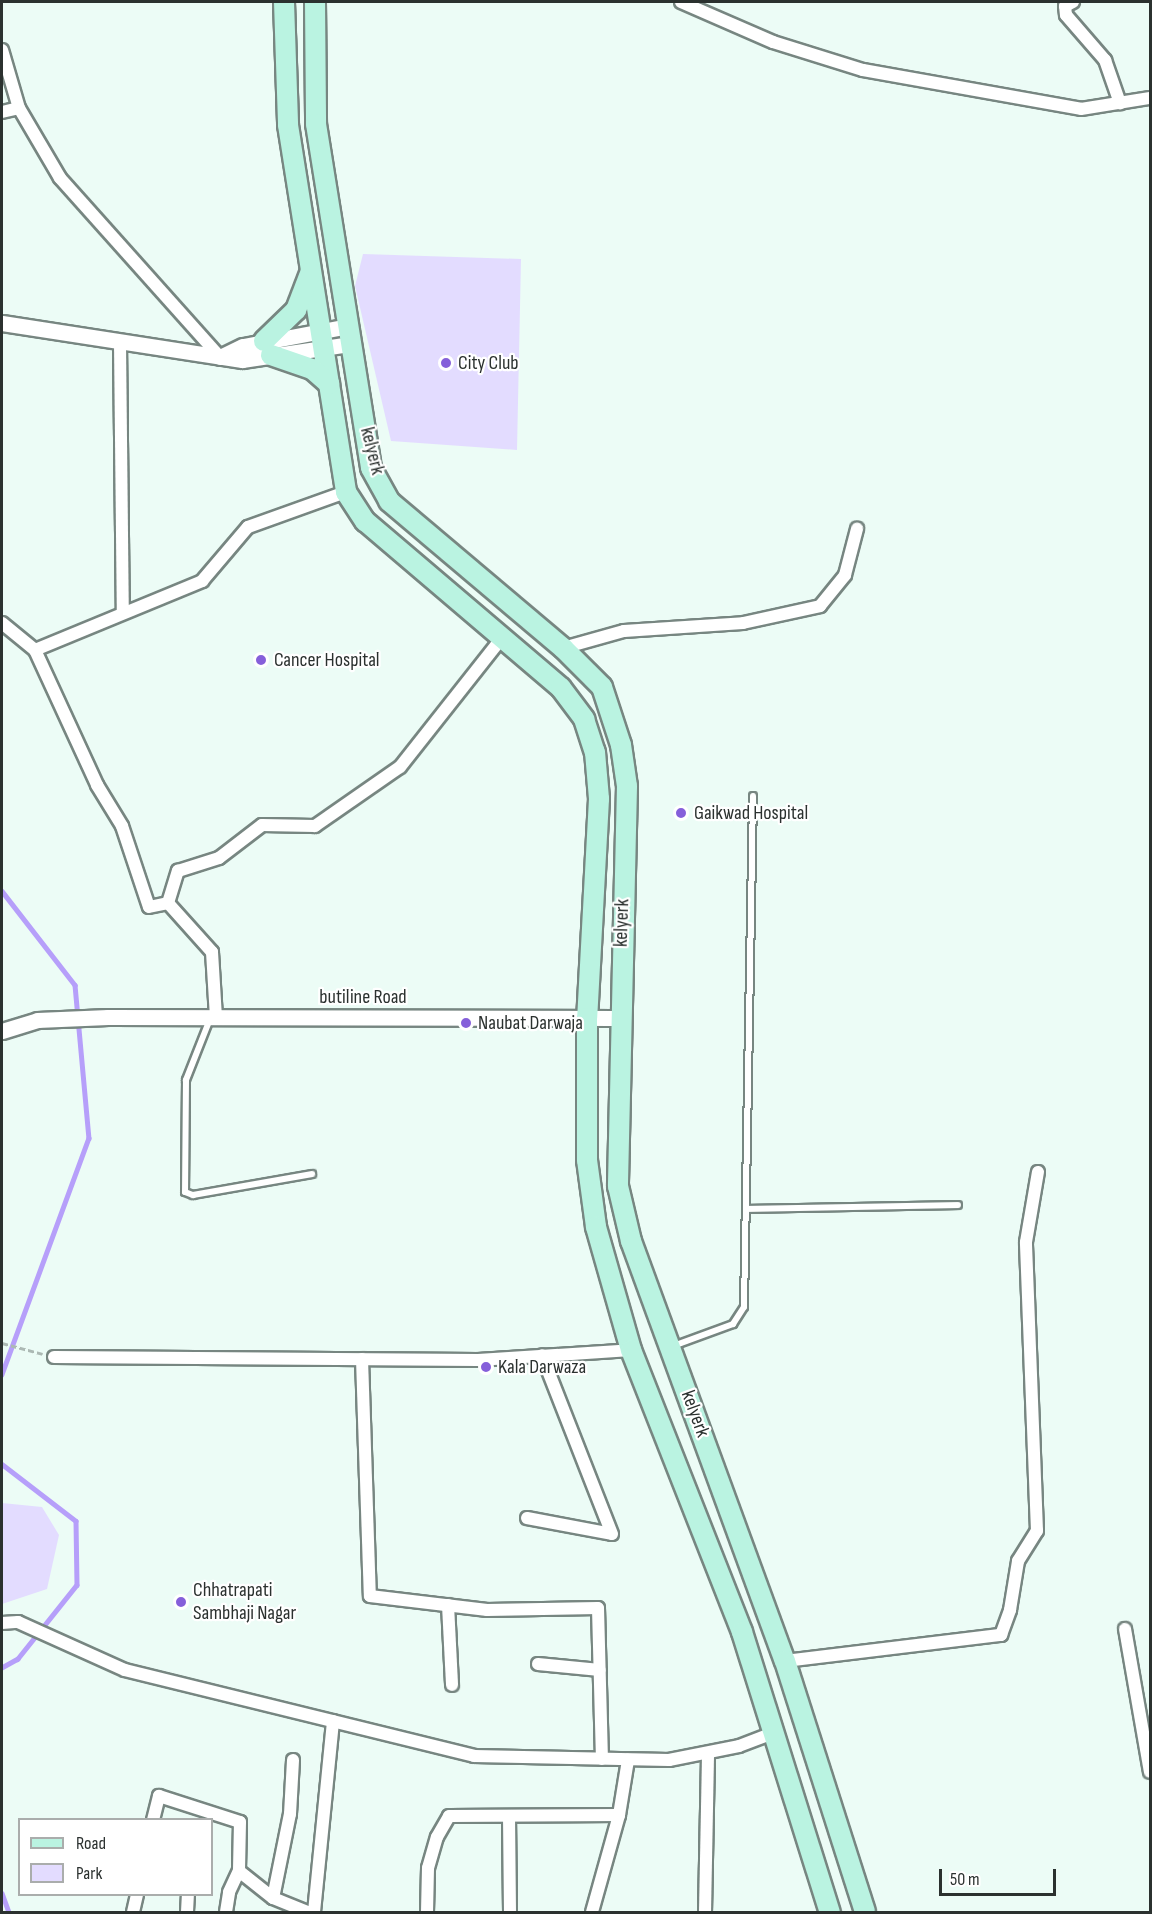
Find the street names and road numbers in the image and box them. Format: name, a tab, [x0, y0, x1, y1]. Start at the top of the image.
street label: kelyerk	[355, 425, 389, 477]
street label: kelyerk	[609, 899, 635, 947]
street label: butiline Road	[319, 985, 407, 1009]
street label: kelyerk	[676, 1387, 714, 1441]

